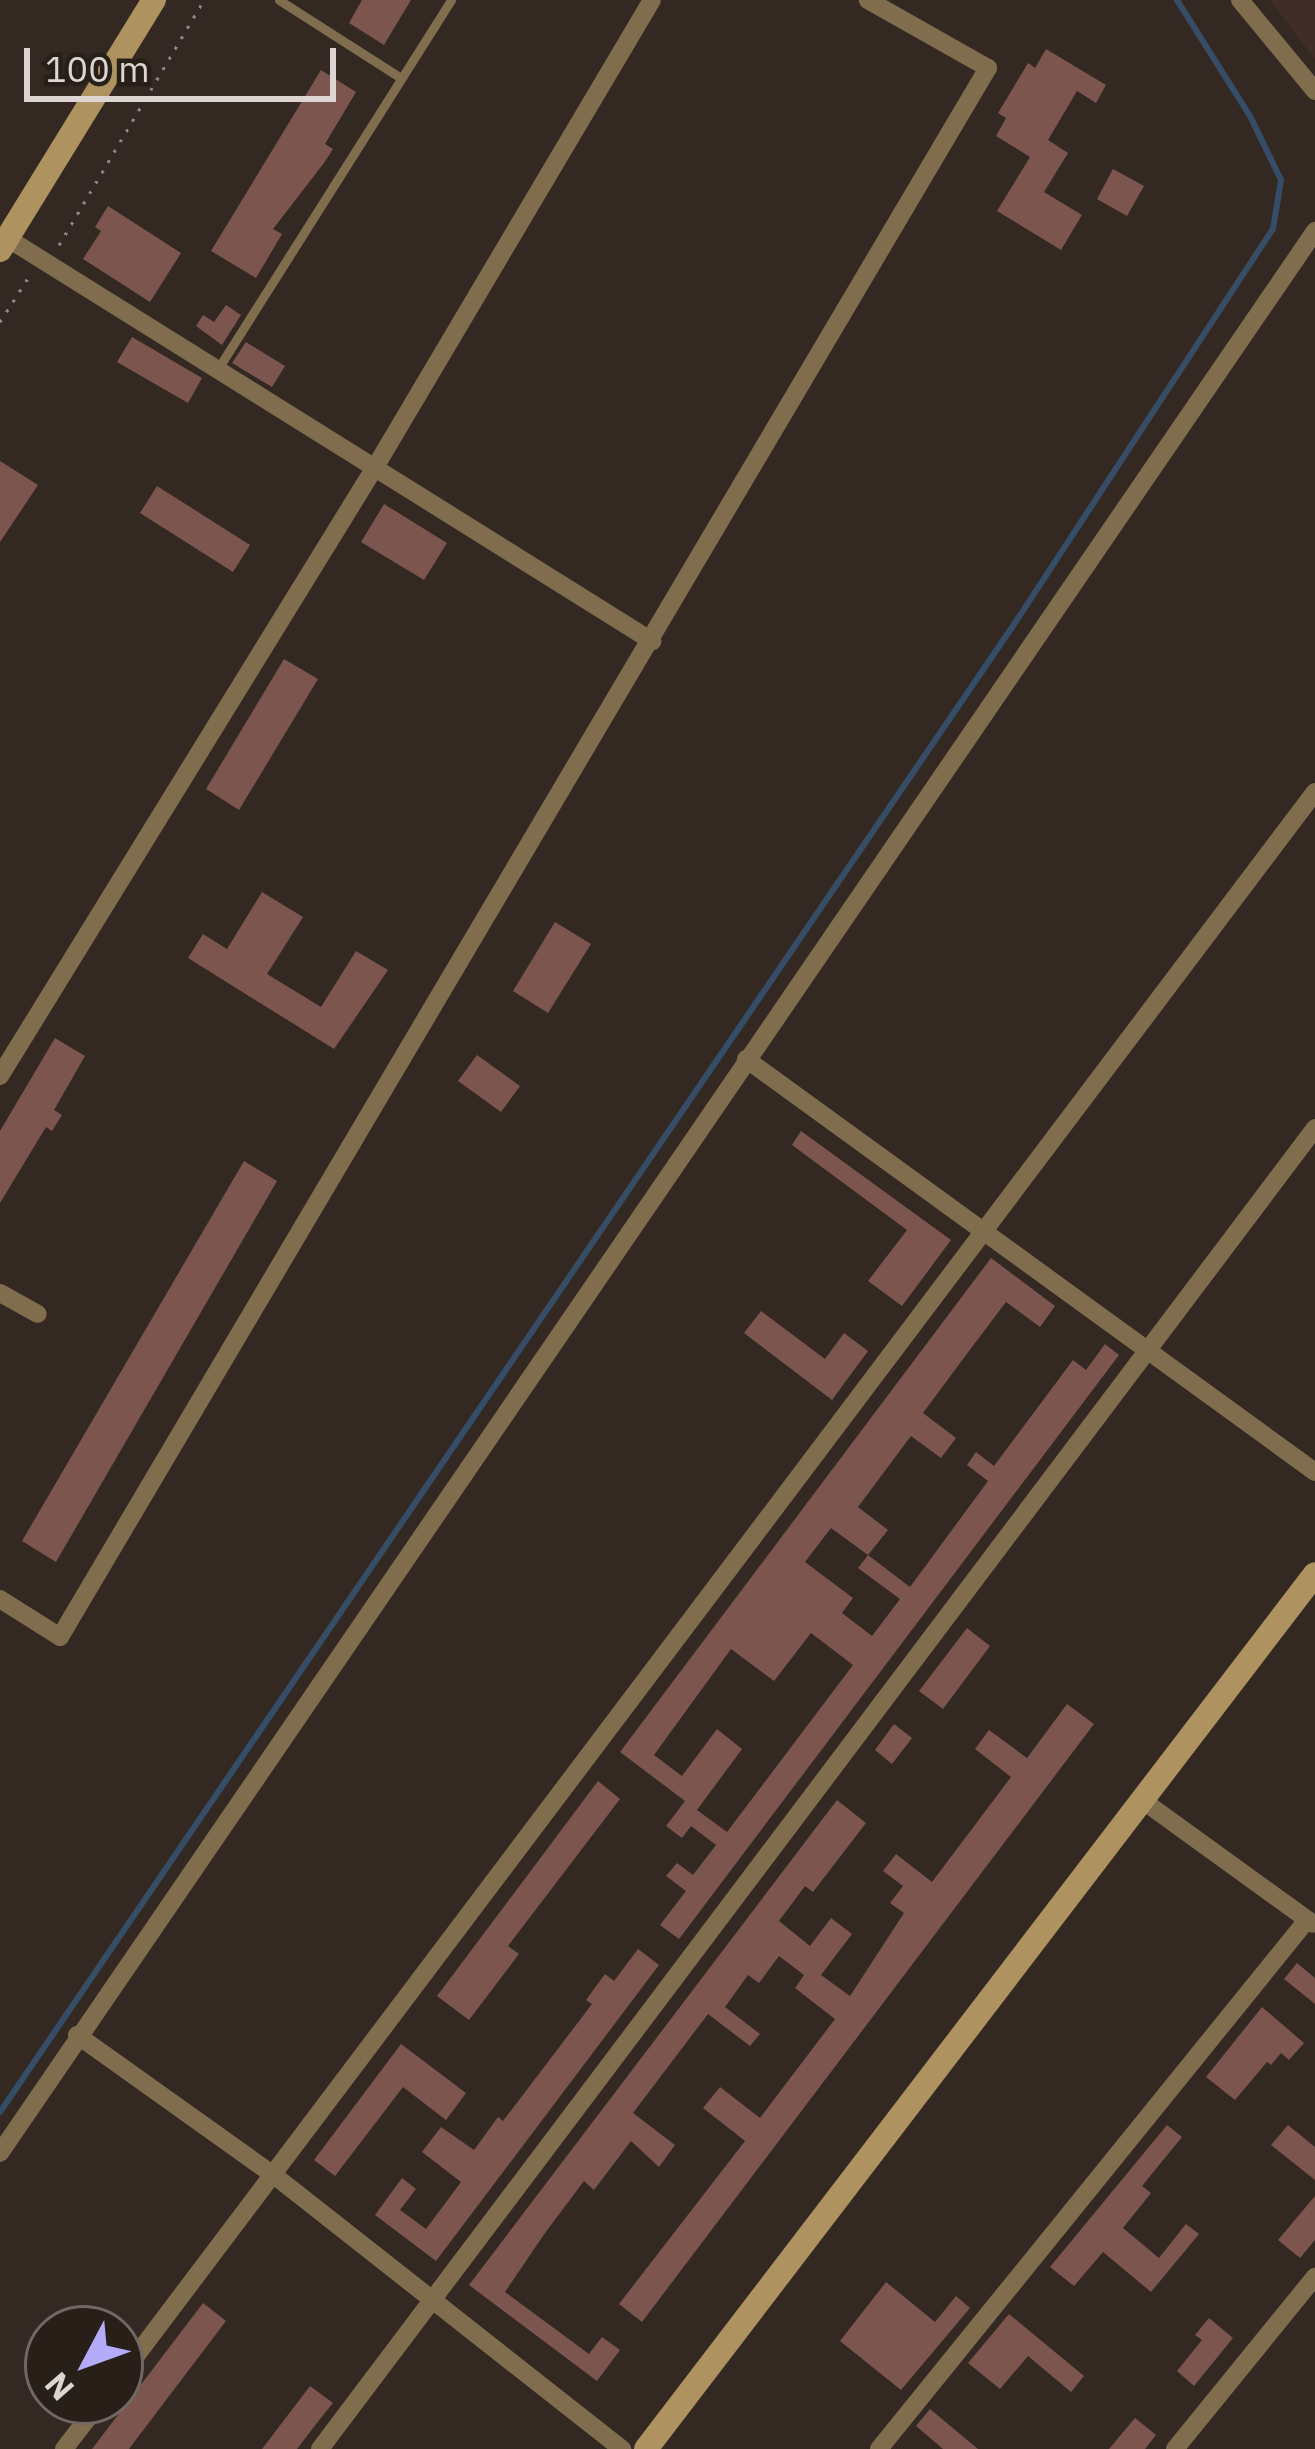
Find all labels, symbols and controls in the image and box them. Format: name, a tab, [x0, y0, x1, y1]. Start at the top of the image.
scale bar	[30, 24, 342, 98]
text: 100 m	[45, 45, 150, 92]
north arrow	[24, 2305, 144, 2425]
text: N	[35, 2364, 83, 2410]

